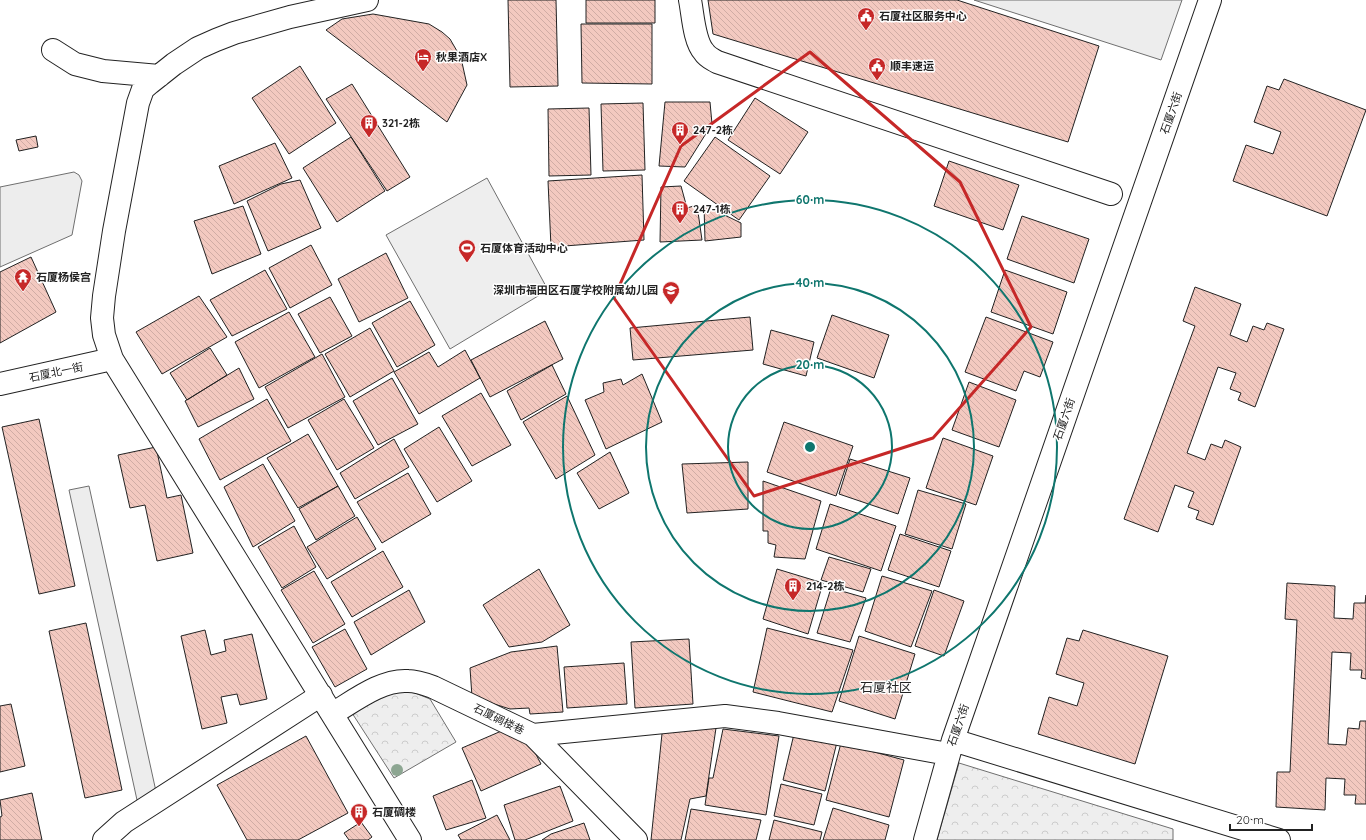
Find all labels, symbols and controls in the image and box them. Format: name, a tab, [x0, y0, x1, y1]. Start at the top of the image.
public building icon: 石厦社区服务中心	[856, 6, 876, 31]
place label: 石厦社区服务中心	[879, 9, 967, 23]
hotel icon: 秋果酒店X	[413, 47, 433, 72]
place label: 秋果酒店X	[436, 50, 487, 64]
public building icon: 顺丰速运	[867, 56, 887, 81]
place label: 顺丰速运	[890, 59, 934, 73]
street label: 石厦六街	[1157, 90, 1185, 136]
building icon: 321-2栋	[359, 113, 379, 138]
place label: 321-2栋	[382, 116, 420, 130]
building icon: 247-2栋	[670, 120, 690, 145]
place label: 247-2栋	[693, 123, 733, 137]
text: 60 m	[796, 192, 824, 207]
building icon: 247-1栋	[670, 199, 690, 224]
place label: 247-1栋	[693, 202, 731, 216]
sports icon: 石厦体育活动中心	[457, 238, 477, 263]
place label: 石厦体育活动中心	[480, 241, 568, 255]
temple icon: 石厦杨侯宫	[13, 267, 33, 292]
place label: 石厦杨侯宫	[36, 270, 91, 284]
text: 40 m	[796, 275, 824, 290]
school or university icon: 深圳市福田区石厦学校附属幼儿园	[661, 280, 681, 305]
place label: 深圳市福田区石厦学校附属幼儿园	[493, 283, 658, 297]
text: 20 m	[796, 357, 824, 372]
street label: 石厦北一街	[28, 359, 84, 385]
street label: 石厦六街	[1050, 396, 1078, 442]
centre of rings	[803, 440, 817, 454]
building icon: 214-2栋	[783, 576, 803, 601]
place label: 214-2栋	[806, 579, 845, 593]
district label: 石厦社区	[860, 679, 912, 695]
street label: 石厦碉楼巷	[471, 701, 527, 737]
street label: 石厦六街	[944, 702, 972, 748]
building icon: 石厦碉楼	[349, 802, 369, 827]
place label: 石厦碉楼	[372, 805, 416, 819]
scale bar	[1230, 806, 1312, 832]
text: 20 m	[1236, 812, 1264, 827]

